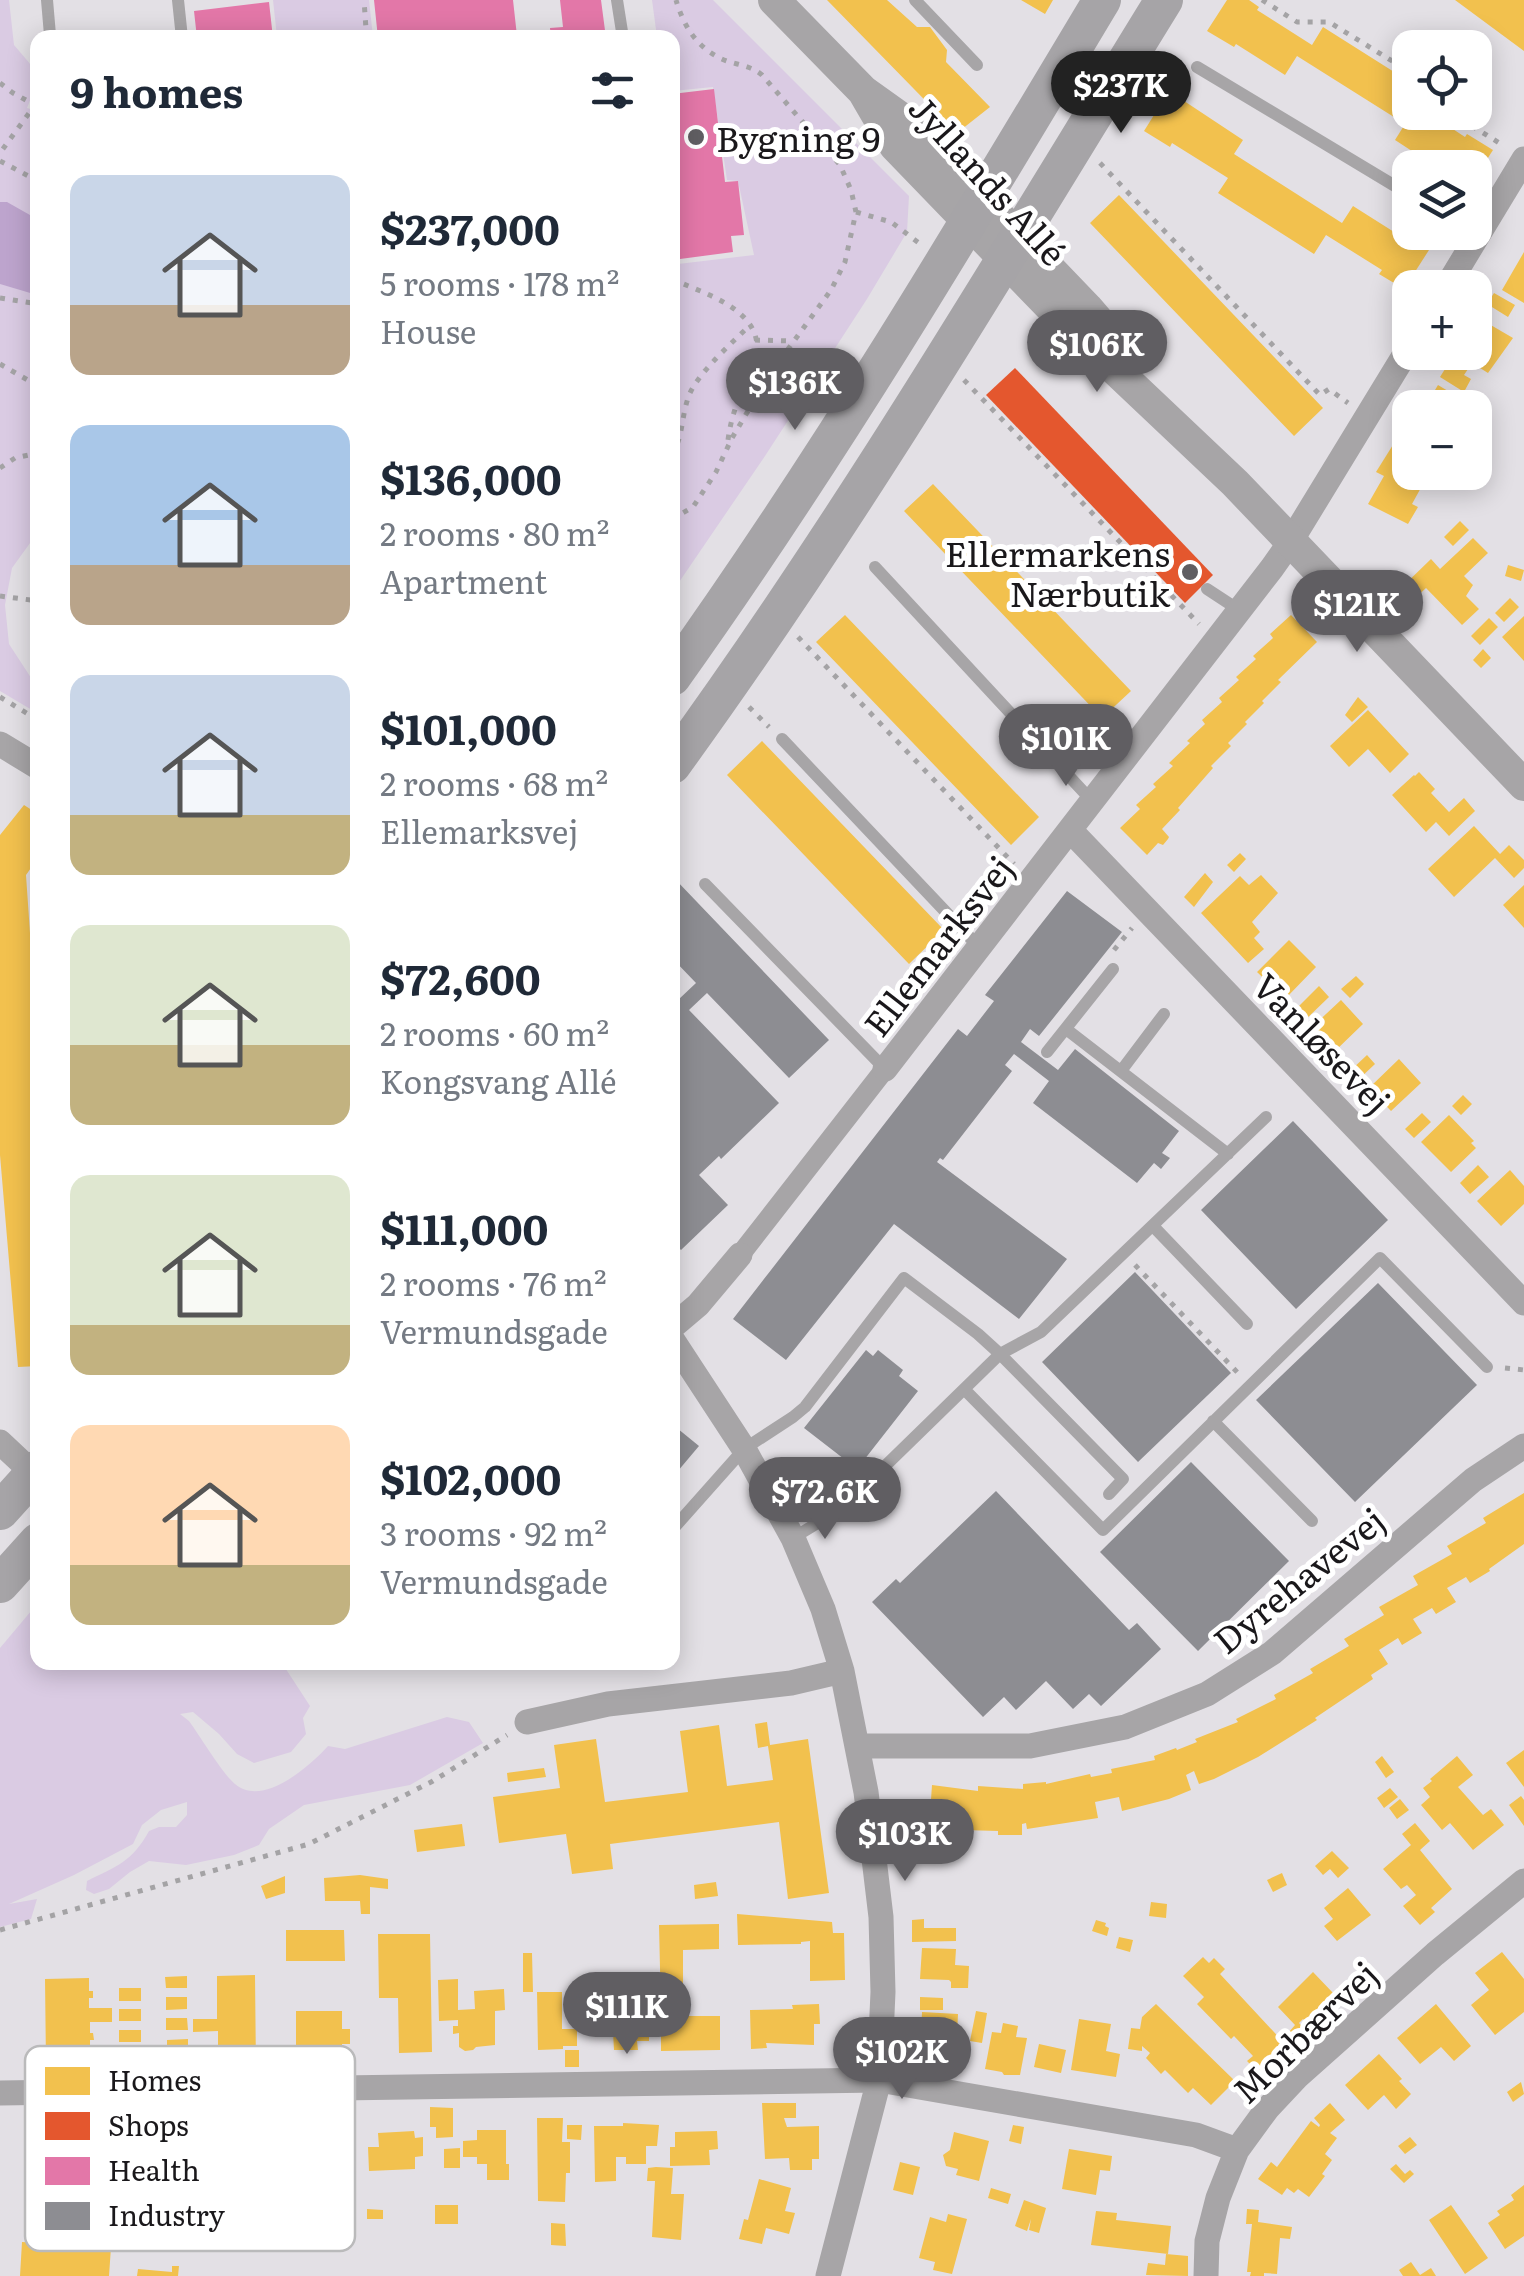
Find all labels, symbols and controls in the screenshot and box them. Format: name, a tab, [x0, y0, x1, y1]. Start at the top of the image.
map controls	[1392, 30, 1492, 490]
button: locate	[1392, 30, 1492, 130]
pin: $237K	[1051, 51, 1191, 136]
text: 9 homes	[70, 59, 243, 121]
text: $237K	[1073, 59, 1169, 107]
icon: filters	[585, 63, 640, 118]
street label: Jyllands Allé	[898, 82, 1080, 276]
place label: Bygning 9	[716, 111, 880, 163]
marker: Bygning 9	[685, 126, 707, 148]
button: layers	[1392, 150, 1492, 250]
text: $237,000	[380, 196, 560, 258]
icon: home	[150, 215, 270, 335]
text: 5 rooms · 178 m²	[380, 258, 619, 306]
button: +	[1392, 270, 1492, 370]
text: House	[380, 306, 476, 354]
pin: $106K	[1027, 310, 1167, 395]
text: $106K	[1049, 318, 1145, 366]
pin: $136K	[725, 348, 865, 433]
text: $136K	[748, 356, 842, 404]
button: −	[1392, 390, 1492, 490]
text: $136,000	[380, 446, 562, 508]
icon: home	[150, 465, 270, 585]
text: 2 rooms · 80 m²	[380, 508, 610, 556]
place label: Ellermarkens Nærbutik	[945, 526, 1171, 618]
text: Apartment	[380, 556, 547, 604]
marker: Ellermarkens Nærbutik	[1179, 561, 1201, 583]
pin: $121K	[1287, 570, 1427, 655]
text: $121K	[1313, 578, 1401, 626]
text: $101,000	[380, 696, 557, 758]
pin: $101K	[996, 704, 1136, 789]
text: $101K	[1021, 712, 1111, 760]
icon: home	[150, 715, 270, 835]
text: 2 rooms · 68 m²	[380, 758, 608, 806]
text: Ellemarksvej	[380, 806, 578, 854]
street label: Ellemarksvej	[850, 844, 1024, 1046]
text: $72,600	[380, 946, 541, 1008]
street label: Vanløsevej	[1242, 960, 1404, 1124]
icon: home	[150, 965, 270, 1085]
text: 2 rooms · 60 m²	[380, 1008, 609, 1056]
text: Kongsvang Allé	[380, 1056, 617, 1104]
text: $111,000	[380, 1196, 548, 1258]
icon: home	[150, 1215, 270, 1335]
text: 2 rooms · 76 m²	[380, 1258, 607, 1306]
text: Vermundsgade	[380, 1306, 608, 1354]
text: $102,000	[380, 1446, 561, 1508]
pin: $72.6K	[744, 1457, 906, 1542]
icon: home	[150, 1465, 270, 1585]
text: $72.6K	[771, 1465, 879, 1513]
street label: Dyrehavevej	[1201, 1494, 1395, 1664]
text: 3 rooms · 92 m²	[380, 1508, 607, 1556]
text: Vermundsgade	[380, 1556, 608, 1604]
pin: $103K	[835, 1799, 975, 1884]
text: $103K	[858, 1807, 952, 1855]
street label: Morbærvej	[1219, 1948, 1389, 2114]
pin: $111K	[557, 1972, 697, 2057]
text: $111K	[585, 1980, 669, 2028]
pin: $102K	[832, 2017, 972, 2102]
text: $102K	[855, 2025, 949, 2073]
legend	[25, 2046, 355, 2251]
text: Homes	[108, 2058, 201, 2100]
text: Shops	[108, 2103, 189, 2145]
text: Health	[108, 2148, 200, 2190]
text: Industry	[108, 2193, 226, 2235]

